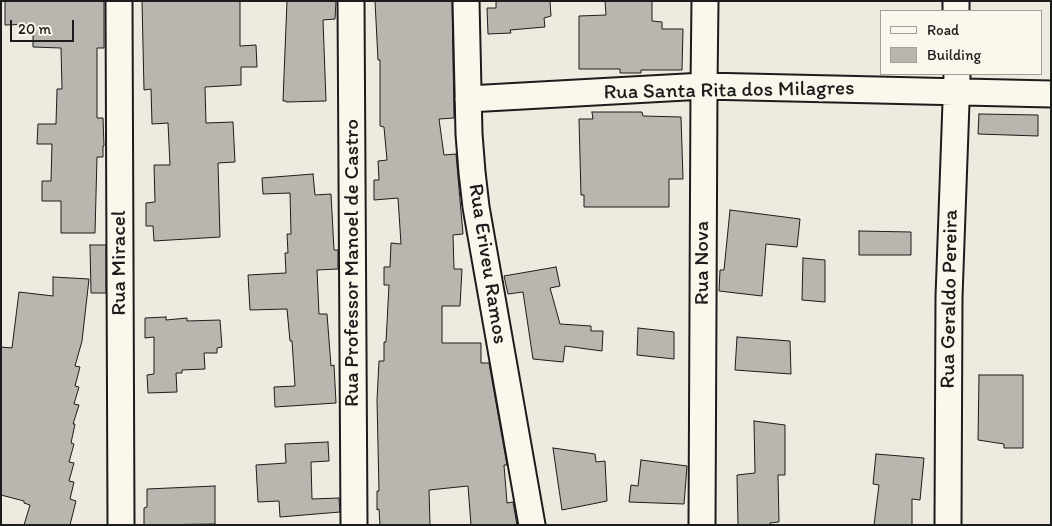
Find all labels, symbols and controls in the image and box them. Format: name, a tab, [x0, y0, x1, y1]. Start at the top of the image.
scale bar	[12, 10, 76, 42]
legend	[880, 10, 1042, 75]
text: 20 m	[18, 20, 51, 38]
text: Road	[927, 21, 959, 39]
text: Building	[927, 46, 981, 64]
street label: Rua Santa Rita dos Milagres	[603, 76, 855, 106]
street label: Rua Professor Manoel de Castro	[340, 119, 366, 407]
street label: Rua Eriveu Ramos	[462, 182, 512, 346]
street label: Rua Geraldo Pereira	[936, 209, 964, 389]
street label: Rua Miracel	[107, 210, 133, 316]
street label: Rua Nova	[690, 221, 716, 305]

